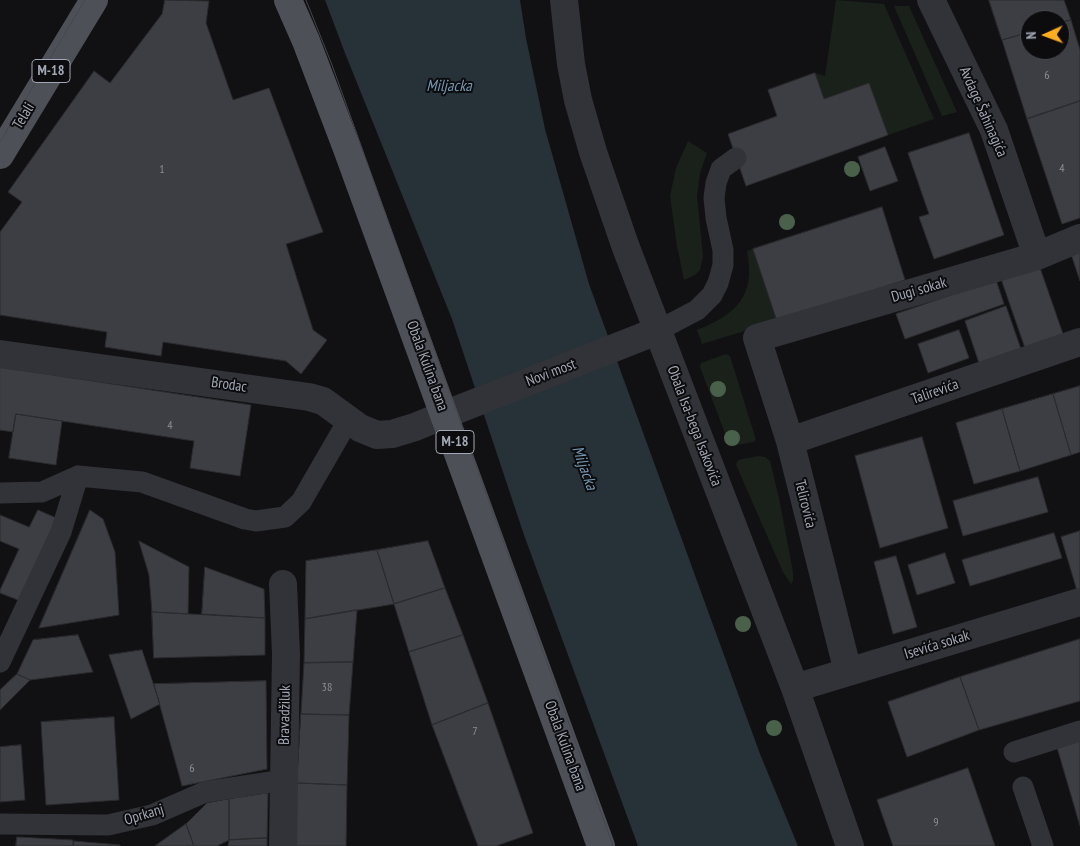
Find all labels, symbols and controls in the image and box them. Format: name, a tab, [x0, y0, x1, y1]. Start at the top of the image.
north arrow	[1020, 10, 1070, 60]
text: N	[1022, 31, 1040, 40]
road number: M-18	[32, 59, 70, 82]
street label: Avdage Šahinagića	[955, 64, 1011, 160]
house number: 6	[1044, 69, 1050, 83]
water label: Miljacka	[426, 76, 472, 96]
street label: Telali	[9, 100, 39, 132]
house number: 4	[1059, 162, 1065, 176]
house number: 1	[159, 163, 165, 177]
street label: Dugi sokak	[889, 274, 949, 306]
street label: Obala Kulina bana	[402, 318, 452, 414]
street label: Novi most	[523, 355, 579, 391]
street label: Obala Isa-bega Isakovića	[663, 363, 725, 489]
street label: Brodac	[210, 374, 248, 396]
street label: Talirevića	[909, 376, 961, 408]
house number: 4	[167, 419, 173, 433]
road number: M-18	[436, 431, 474, 454]
water label: Miljacka	[567, 443, 601, 493]
street label: Telirovića	[790, 478, 820, 530]
street label: Isevića sokak	[902, 627, 972, 663]
house number: 38	[322, 681, 332, 695]
street label: Bravadžiluk	[275, 685, 295, 745]
street label: Obala Kulina bana	[540, 698, 590, 794]
house number: 7	[472, 725, 478, 739]
house number: 6	[189, 762, 195, 776]
street label: Oprkanj	[122, 800, 166, 830]
house number: 9	[933, 816, 939, 830]

